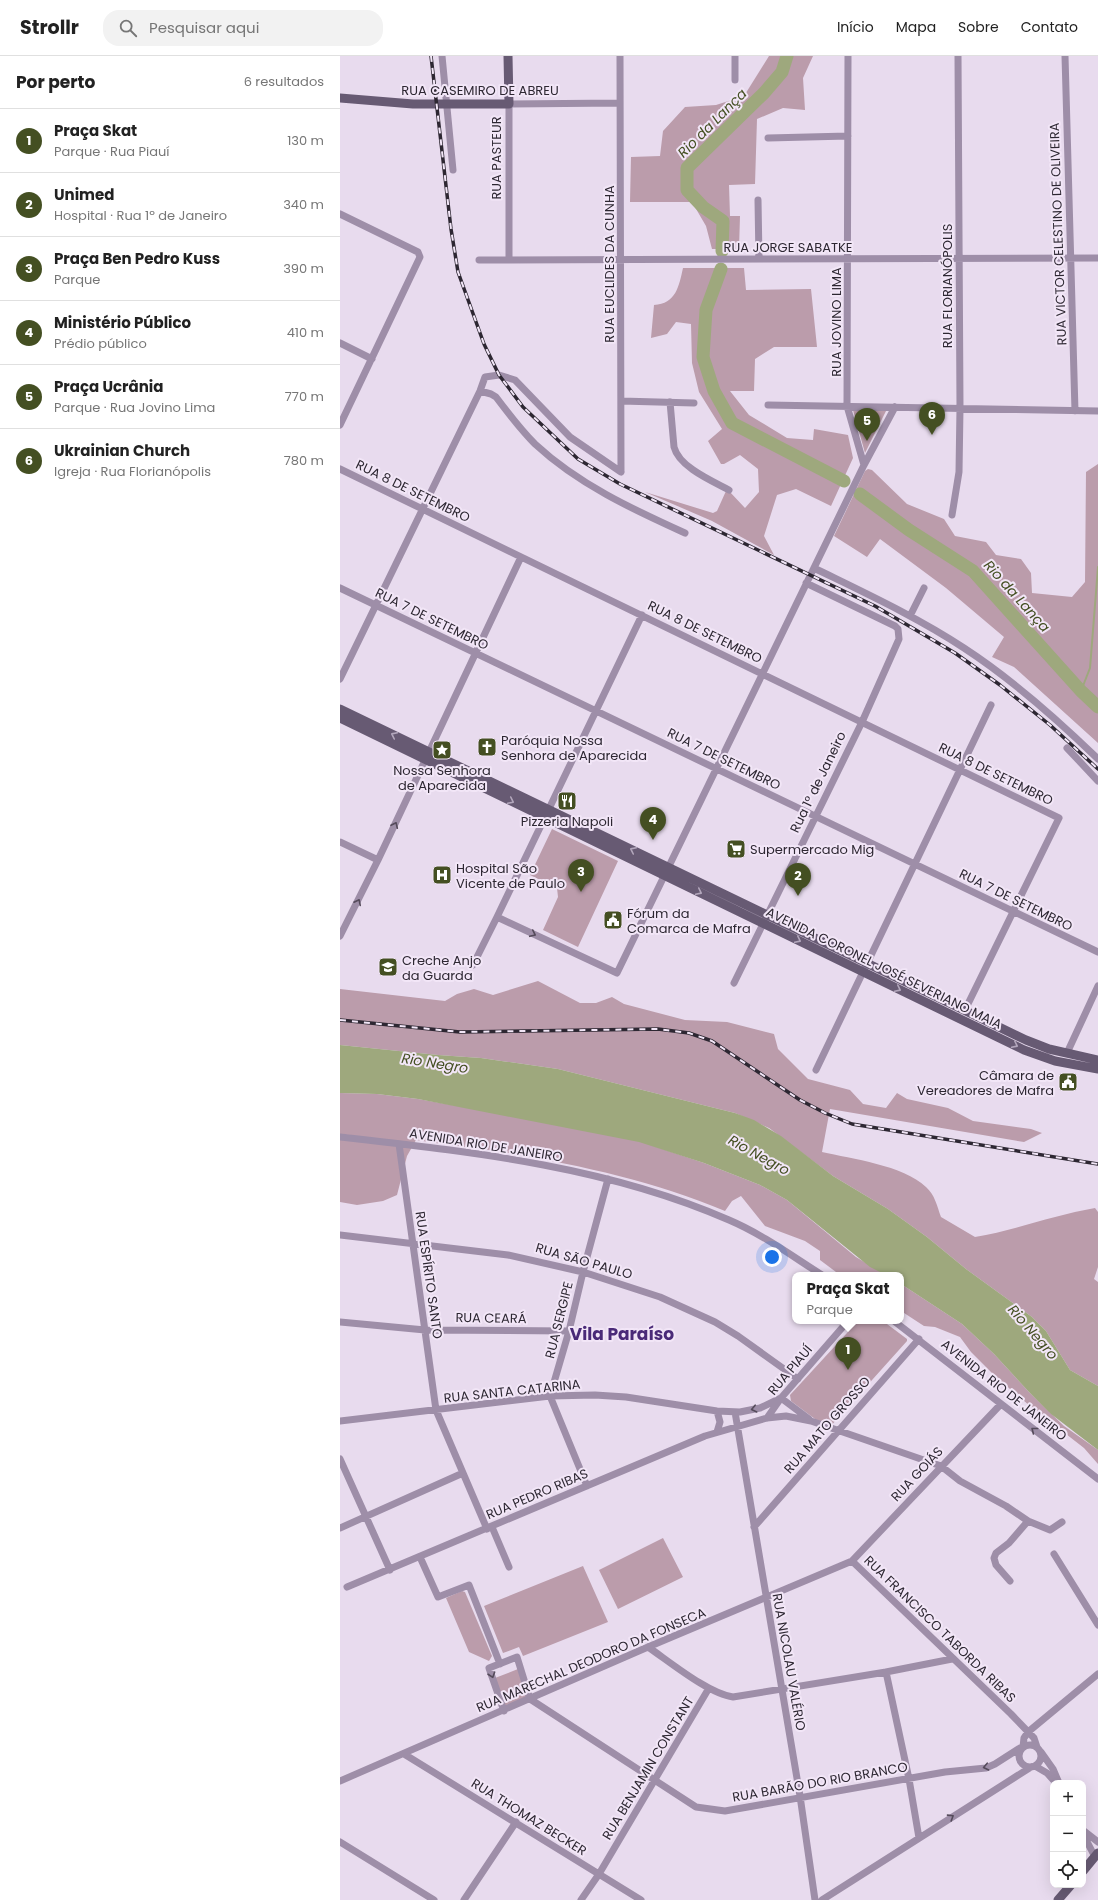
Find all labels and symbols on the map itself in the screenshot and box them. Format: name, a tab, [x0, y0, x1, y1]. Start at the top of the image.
street label: RUA CASEMIRO DE ABREU	[401, 81, 559, 100]
water label: Rio da Lança	[673, 84, 751, 162]
street label: RUA PASTEUR	[487, 116, 506, 200]
street label: RUA VICTOR CELESTINO DE OLIVEIRA	[1045, 122, 1071, 346]
street label: RUA EUCLIDES DA CUNHA	[600, 185, 619, 343]
street label: RUA FLORIANÓPOLIS	[938, 224, 957, 348]
street label: RUA JORGE SABATKE	[724, 238, 852, 257]
street label: RUA JOVINO LIMA	[827, 267, 846, 377]
pin: 6	[919, 402, 945, 435]
pin: 5	[854, 408, 880, 441]
street label: RUA 8 DE SETEMBRO	[353, 455, 473, 527]
water label: Rio da Lança	[979, 556, 1055, 637]
street label: RUA 7 DE SETEMBRO	[372, 583, 492, 655]
street label: RUA 8 DE SETEMBRO	[645, 596, 765, 668]
street label: RUA 7 DE SETEMBRO	[664, 723, 784, 795]
street label: Rua 1º de Janeiro	[785, 728, 851, 836]
place label: Paróquia Nossa Senhora de Aparecida	[501, 731, 647, 765]
one-way arrow	[391, 732, 399, 740]
church icon: Paróquia Nossa Senhora de Aparecida	[476, 736, 498, 758]
street label: RUA 8 DE SETEMBRO	[936, 738, 1056, 810]
place icon: Nossa Senhora de Aparecida	[431, 739, 453, 761]
place label: Nossa Senhora de Aparecida	[393, 761, 491, 795]
restaurant icon: Pizzeria Napoli	[556, 790, 578, 812]
one-way arrow	[507, 796, 514, 804]
pin: 4	[640, 807, 666, 840]
place label: Pizzeria Napoli	[521, 812, 613, 831]
one-way arrow	[390, 822, 398, 829]
supermarket icon: Supermercado Mig	[725, 838, 747, 860]
place label: Supermercado Mig	[750, 840, 874, 859]
one-way arrow	[629, 847, 637, 855]
place label: Hospital São Vicente de Paulo	[456, 859, 565, 893]
pin: 3	[568, 859, 594, 892]
pin: 2	[785, 863, 811, 896]
hospital icon: Hospital São Vicente de Paulo	[431, 864, 453, 886]
street label: RUA 7 DE SETEMBRO	[956, 864, 1076, 936]
one-way arrow	[694, 887, 702, 895]
one-way arrow	[353, 898, 360, 906]
street label: AVENIDA CORONEL JOSÉ SEVERIANO MAIA	[763, 902, 1005, 1034]
place label: Fórum da Comarca de Mafra	[627, 904, 751, 938]
public building icon: Fórum da Comarca de Mafra	[602, 909, 624, 931]
one-way arrow	[528, 929, 536, 937]
one-way arrow	[794, 935, 801, 943]
place label: Creche Anjo da Guarda	[402, 951, 481, 985]
school or university icon: Creche Anjo da Guarda	[377, 956, 399, 978]
one-way arrow	[894, 984, 901, 992]
one-way arrow	[1011, 1041, 1018, 1048]
water label: Rio Negro	[400, 1048, 470, 1078]
place label: Câmara de Vereadores de Mafra	[917, 1066, 1054, 1100]
public building icon: Câmara de Vereadores de Mafra	[1057, 1071, 1079, 1093]
street label: AVENIDA RIO DE JANEIRO	[408, 1124, 564, 1166]
water label: Rio Negro	[725, 1130, 793, 1180]
street label: RUA ESPÍRITO SANTO	[411, 1210, 447, 1340]
street label: RUA SÃO PAULO	[533, 1238, 635, 1284]
your location	[762, 1247, 782, 1267]
street label: RUA SERGIPE	[540, 1280, 578, 1360]
water label: Rio Negro	[1003, 1300, 1063, 1364]
street label: RUA CEARÁ	[455, 1308, 527, 1328]
district label: Vila Paraíso	[570, 1322, 674, 1346]
street label: AVENIDA RIO DE JANEIRO	[937, 1335, 1071, 1445]
pin: 1	[835, 1337, 861, 1370]
street label: RUA PIAUÍ	[763, 1341, 817, 1399]
street label: RUA MATO GROSSO	[779, 1372, 875, 1478]
street label: RUA SANTA CATARINA	[443, 1374, 582, 1408]
one-way arrow	[751, 1405, 758, 1413]
one-way arrow	[1032, 1427, 1039, 1434]
street label: RUA GOIÁS	[887, 1442, 947, 1506]
street label: RUA PEDRO RIBAS	[483, 1464, 591, 1524]
street label: RUA FRANCISCO TABORDA RIBAS	[860, 1551, 1020, 1707]
street label: RUA NICOLAU VALÉRIO	[768, 1592, 810, 1732]
street label: RUA MARECHAL DEODORO DA FONSECA	[473, 1603, 709, 1717]
one-way arrow	[487, 1671, 495, 1678]
street label: RUA BENJAMIN CONSTANT	[598, 1693, 698, 1843]
street label: RUA BARÃO DO RIO BRANCO	[731, 1757, 909, 1807]
one-way arrow	[983, 1762, 989, 1770]
street label: RUA THOMAZ BECKER	[468, 1774, 590, 1860]
one-way arrow	[947, 1815, 954, 1822]

